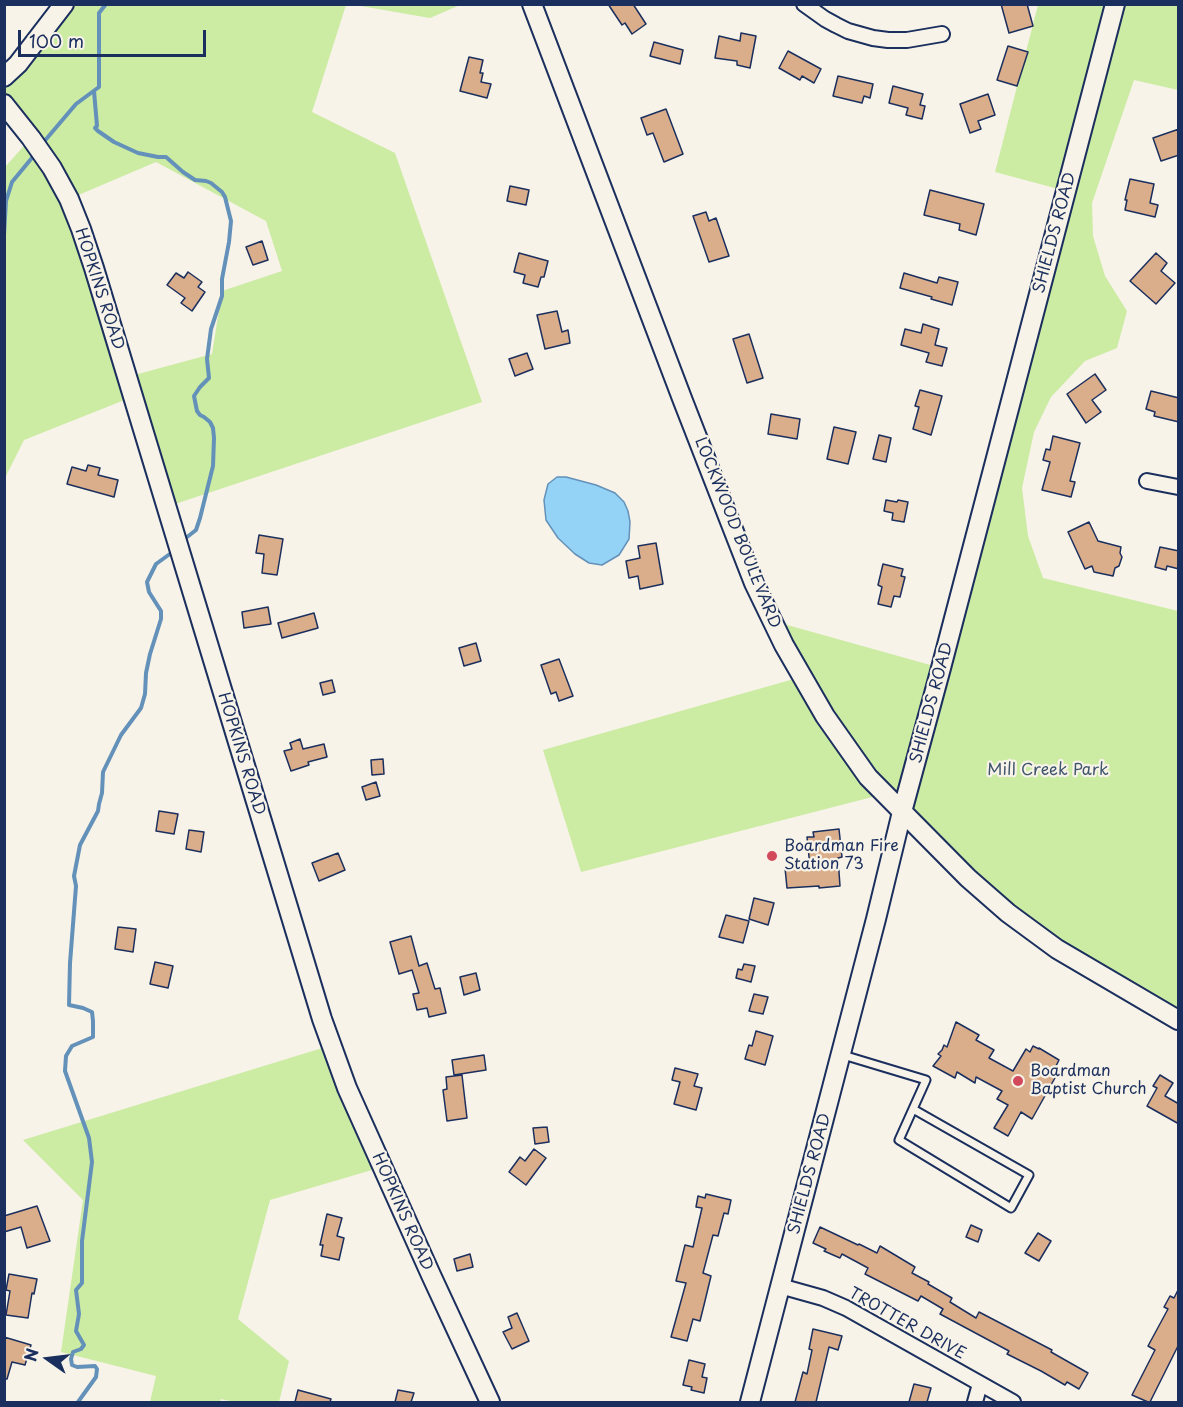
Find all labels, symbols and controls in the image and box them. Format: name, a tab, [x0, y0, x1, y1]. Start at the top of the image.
scale bar	[21, 18, 208, 56]
text: 100 m	[29, 27, 84, 54]
street label: SHIELDS ROAD	[1030, 170, 1080, 296]
street label: HOPKINS ROAD	[70, 226, 128, 352]
street label: LOCKWOOD BOULEVARD	[690, 435, 784, 631]
street label: SHIELDS ROAD	[907, 640, 957, 766]
street label: HOPKINS ROAD	[213, 690, 269, 818]
park label: Mill Creek Park	[987, 761, 1109, 781]
place label: Boardman Fire Station 73	[784, 837, 899, 875]
marker: Boardman Fire Station 73	[765, 849, 779, 863]
place label: Boardman Baptist Church	[1030, 1062, 1147, 1100]
marker: Boardman Baptist Church	[1011, 1074, 1025, 1088]
street label: SHIELDS ROAD	[785, 1111, 835, 1237]
street label: HOPKINS ROAD	[367, 1150, 437, 1274]
street label: TROTTER DRIVE	[845, 1284, 969, 1364]
north arrow	[18, 1329, 78, 1389]
text: N	[17, 1346, 44, 1364]

